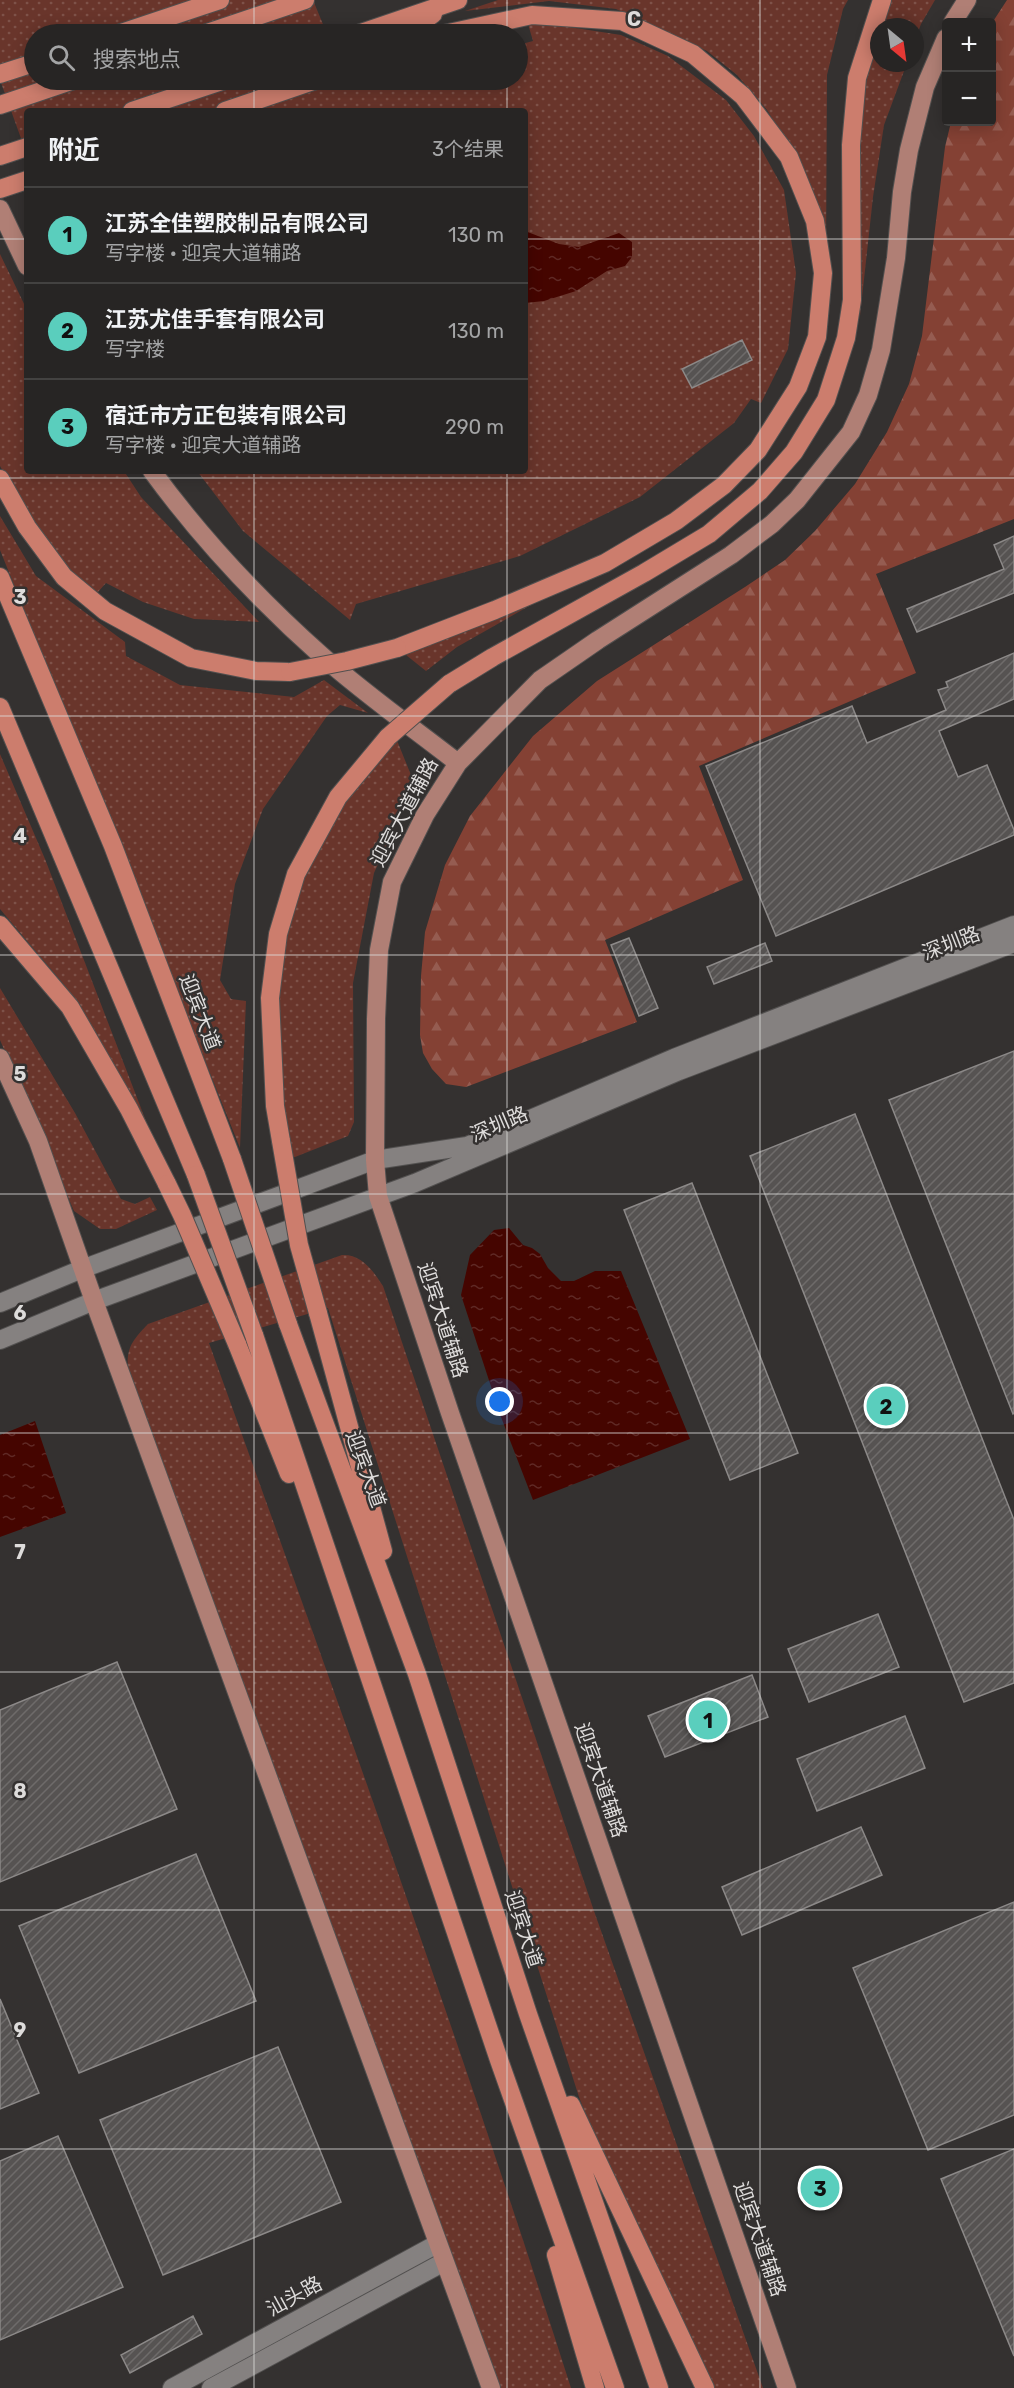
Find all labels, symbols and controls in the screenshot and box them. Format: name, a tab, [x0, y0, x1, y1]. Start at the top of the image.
text: C	[627, 7, 641, 31]
north arrow	[870, 18, 924, 72]
map controls	[942, 18, 996, 126]
button: +	[942, 18, 996, 72]
search box	[24, 24, 528, 90]
icon: search	[45, 41, 78, 74]
text: 搜索地点	[93, 46, 181, 73]
button: −	[942, 72, 996, 126]
text: 附近	[48, 135, 100, 166]
text: 3个结果	[432, 137, 504, 161]
text: 江苏全佳塑胶制品有限公司	[105, 210, 369, 237]
text: 1	[63, 223, 72, 247]
text: 130 m	[448, 223, 504, 247]
text: 写字楼 · 迎宾大道辅路	[105, 241, 301, 265]
text: 江苏尤佳手套有限公司	[105, 306, 325, 333]
text: 2	[61, 319, 74, 343]
text: 130 m	[448, 319, 504, 343]
text: 写字楼	[105, 337, 165, 361]
text: 宿迁市方正包装有限公司	[105, 402, 347, 429]
text: 3	[61, 415, 74, 439]
text: 290 m	[445, 415, 504, 439]
text: 写字楼 · 迎宾大道辅路	[105, 433, 301, 457]
text: 3	[13, 585, 27, 609]
street label: 迎宾大道辅路	[365, 753, 443, 871]
text: 4	[13, 824, 27, 848]
street label: 深圳路	[919, 921, 983, 965]
street label: 迎宾大道	[174, 970, 226, 1054]
text: 5	[14, 1062, 27, 1086]
street label: 深圳路	[467, 1101, 531, 1147]
street label: 迎宾大道辅路	[413, 1259, 473, 1381]
text: 6	[13, 1301, 27, 1325]
pin: 2	[866, 1384, 906, 1428]
your location	[485, 1387, 514, 1416]
street label: 迎宾大道	[341, 1427, 391, 1511]
text: 7	[14, 1540, 26, 1564]
pin: 1	[688, 1698, 728, 1742]
street label: 迎宾大道辅路	[570, 1719, 632, 1841]
text: 8	[13, 1779, 27, 1803]
street label: 迎宾大道	[500, 1887, 548, 1971]
text: 9	[14, 2018, 27, 2042]
pin: 3	[800, 2166, 840, 2210]
street label: 迎宾大道辅路	[729, 2178, 791, 2300]
street label: 汕头路	[262, 2271, 326, 2321]

